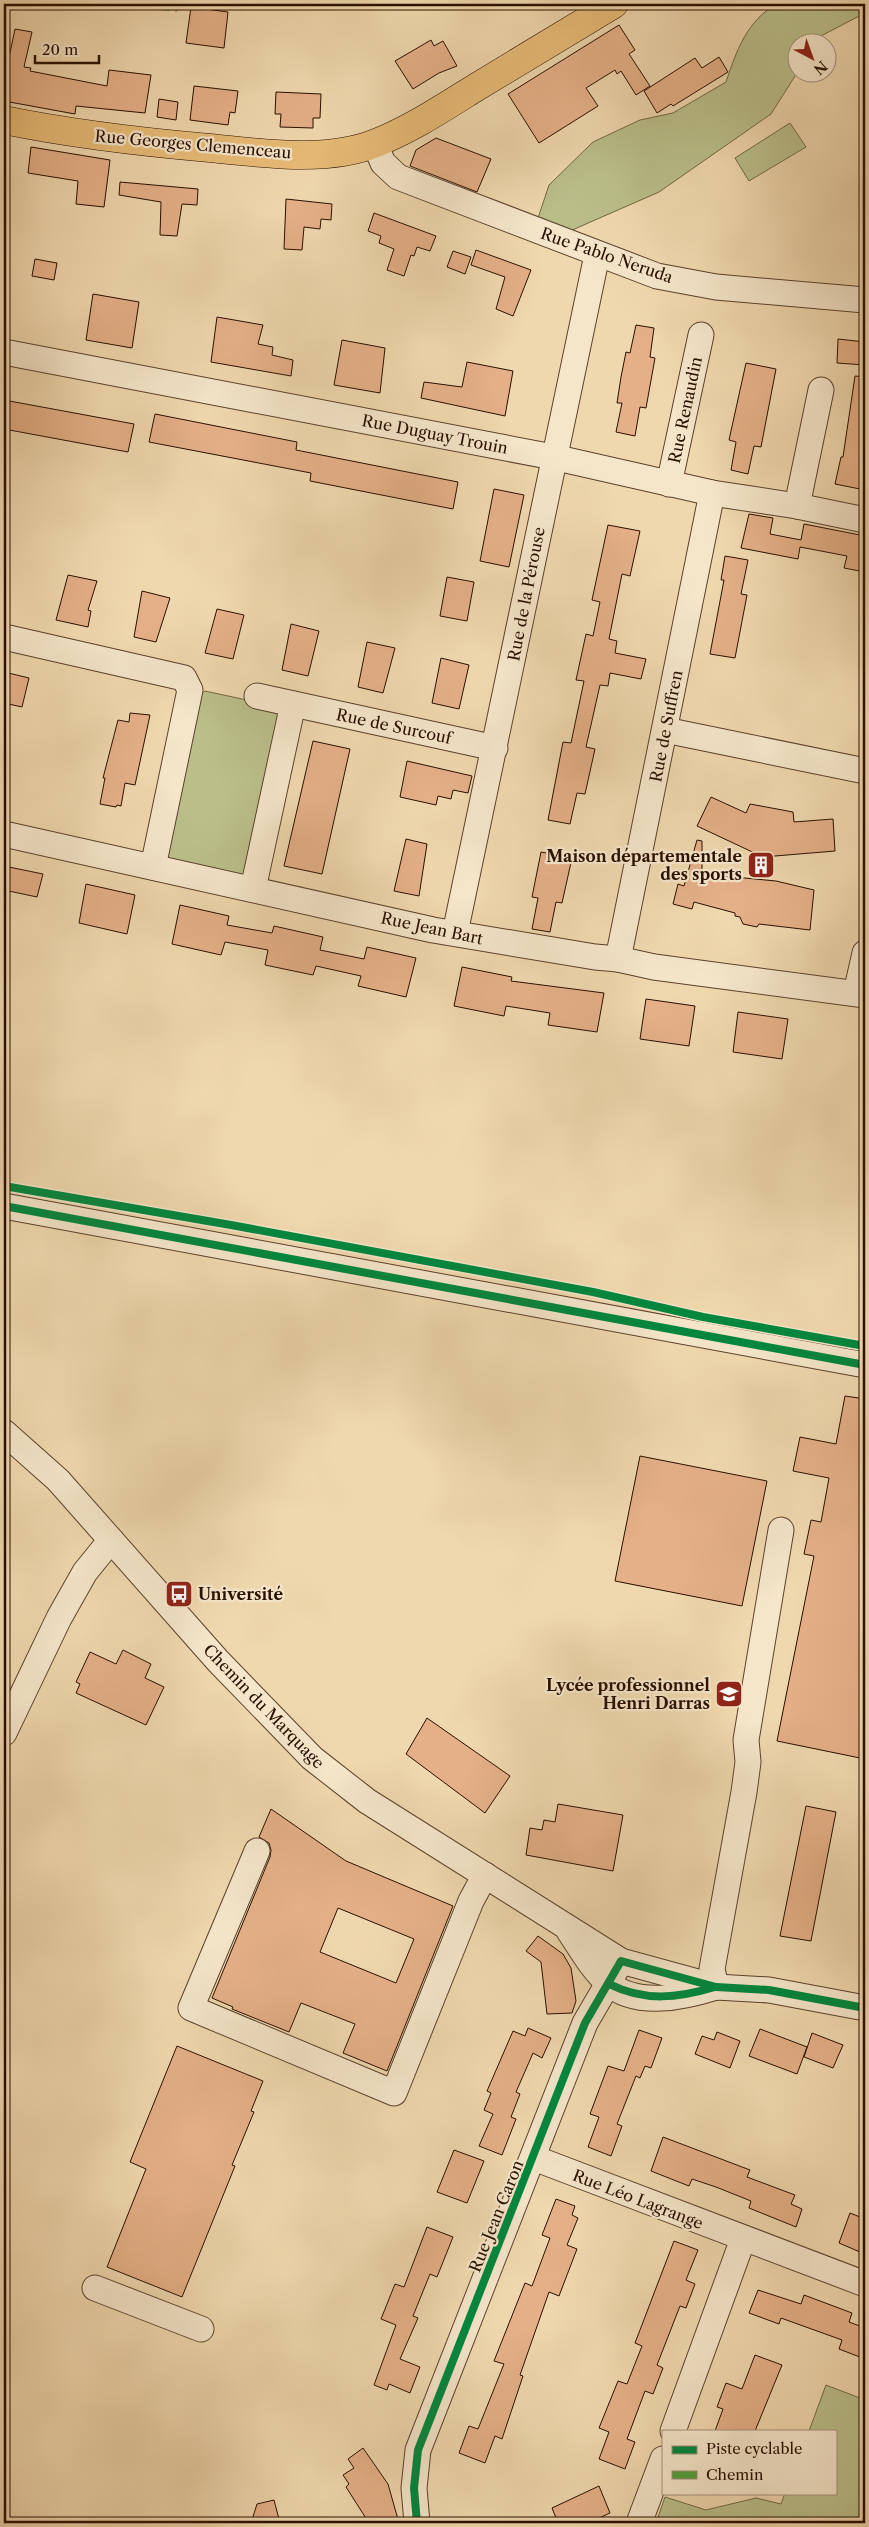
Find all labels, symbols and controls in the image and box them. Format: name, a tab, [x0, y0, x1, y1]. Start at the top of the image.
scale bar	[35, 32, 99, 64]
north arrow	[786, 32, 836, 82]
text: 20 m	[42, 40, 78, 59]
text: N	[810, 57, 831, 79]
street label: Rue Georges Clemenceau	[94, 125, 292, 163]
street label: Rue Pablo Neruda	[538, 223, 676, 287]
street label: Rue Renaudin	[664, 355, 706, 465]
street label: Rue Duguay Trouin	[360, 410, 510, 458]
street label: Rue de la Pérouse	[503, 525, 549, 663]
street label: Rue de Suffren	[645, 668, 687, 784]
street label: Rue de Surcouf	[334, 704, 456, 748]
place label: Maison départementale des sports	[546, 846, 742, 884]
building icon: Maison départementale des sports	[746, 850, 776, 880]
street label: Rue Jean Bart	[379, 907, 485, 949]
bus stop icon: Université	[164, 1579, 194, 1609]
place label: Université	[198, 1584, 284, 1604]
street label: Chemin du Marquage	[199, 1640, 329, 1773]
place label: Lycée professionnel Henri Darras	[546, 1675, 710, 1713]
school or university icon: Lycée professionnel Henri Darras	[714, 1679, 744, 1709]
street label: Rue Jean Caron	[464, 2157, 528, 2275]
street label: Rue Léo Lagrange	[570, 2165, 706, 2233]
legend	[662, 2430, 836, 2494]
text: Piste cyclable	[706, 2439, 802, 2458]
text: Chemin	[706, 2465, 764, 2484]

